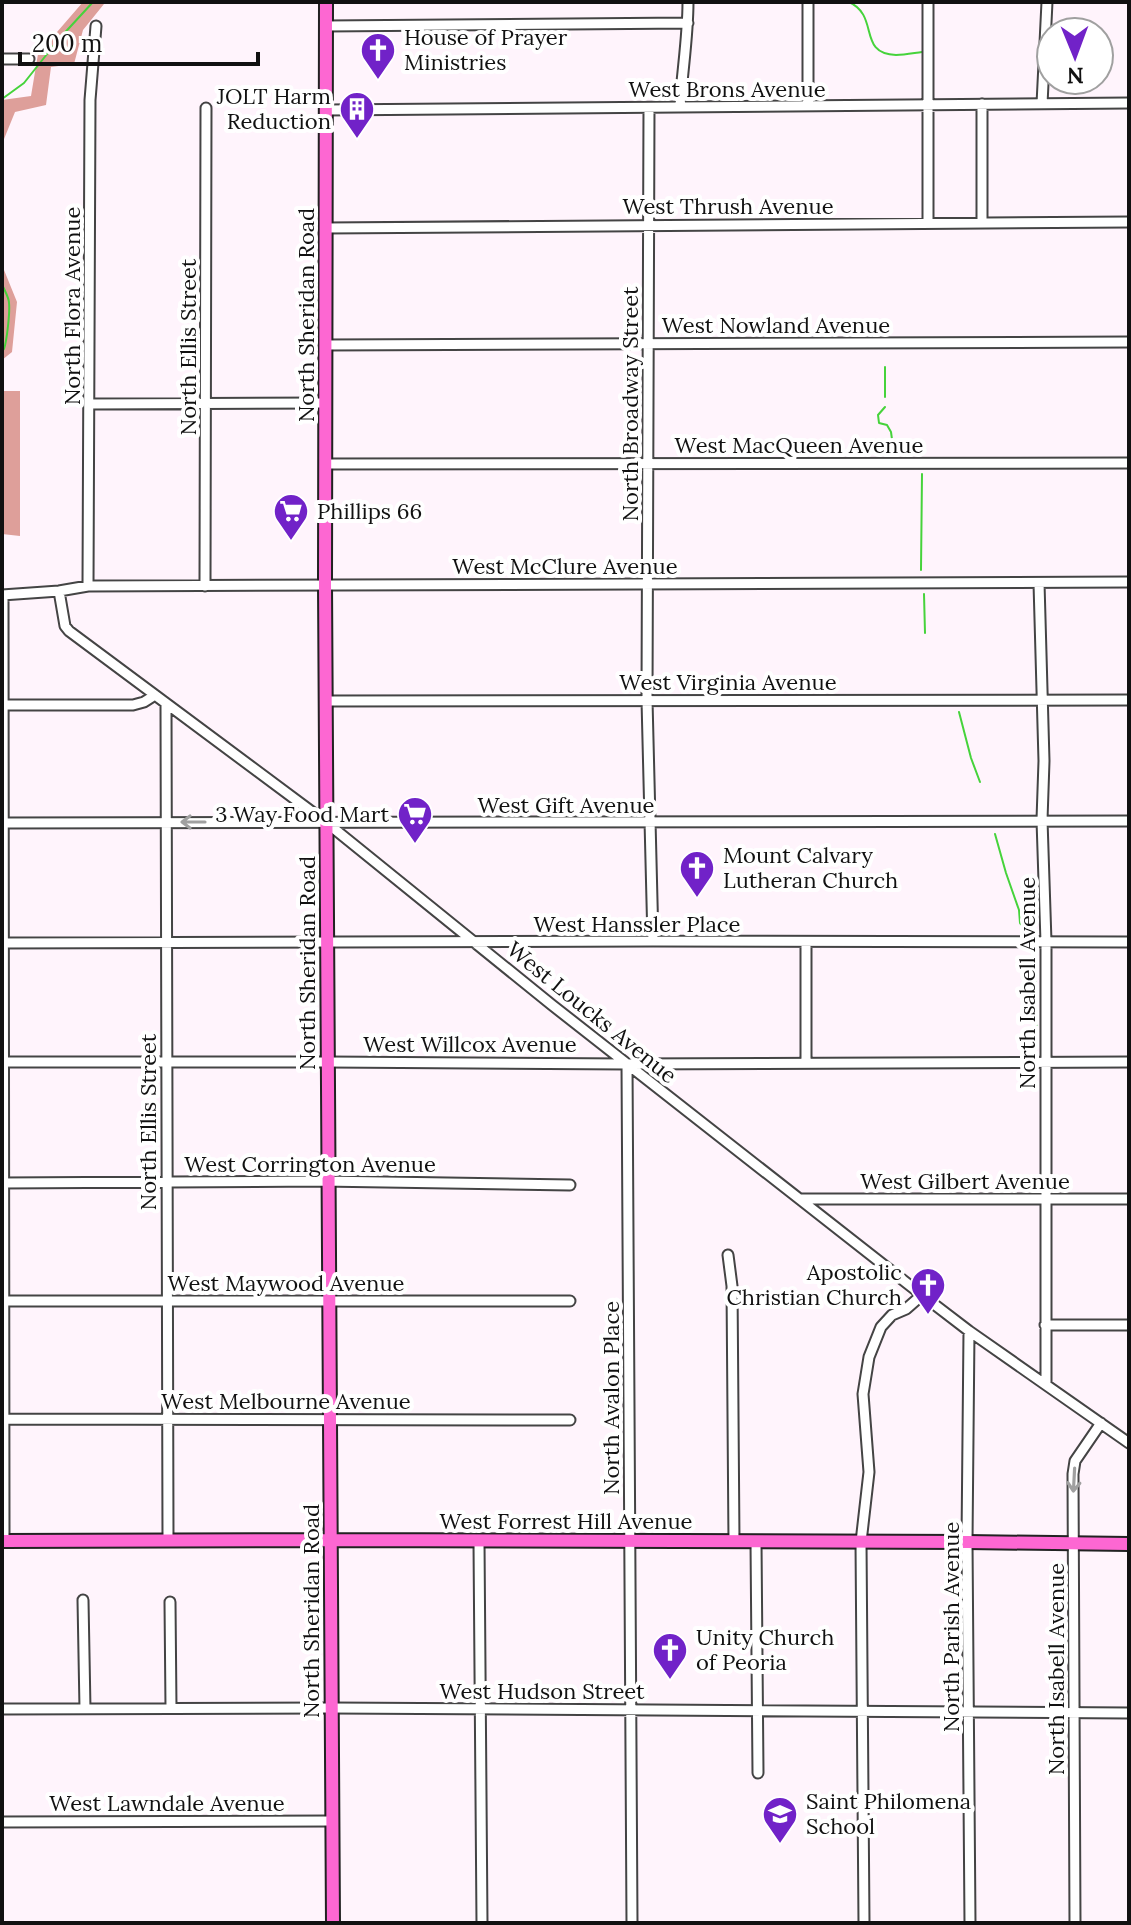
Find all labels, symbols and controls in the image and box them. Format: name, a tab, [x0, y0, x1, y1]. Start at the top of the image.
scale bar	[20, 16, 258, 66]
north arrow	[1035, 16, 1115, 96]
place label: House of Prayer Ministries	[404, 23, 568, 76]
text: 200 m	[32, 28, 102, 59]
church icon: House of Prayer Ministries	[359, 31, 397, 81]
text: N	[1067, 62, 1084, 90]
street label: West Brons Avenue	[628, 75, 826, 103]
place label: JOLT Harm Reduction	[216, 82, 331, 135]
building icon: JOLT Harm Reduction	[338, 90, 376, 140]
street label: West Thrush Avenue	[622, 192, 834, 220]
street label: North Flora Avenue	[58, 207, 86, 405]
street label: North Sheridan Road	[292, 208, 320, 422]
street label: North Ellis Street	[174, 258, 202, 435]
street label: North Broadway Street	[616, 286, 644, 522]
street label: West Nowland Avenue	[662, 311, 890, 339]
street label: West MacQueen Avenue	[675, 431, 923, 459]
supermarket icon: Phillips 66	[272, 492, 310, 542]
place label: Phillips 66	[317, 497, 422, 525]
street label: West McClure Avenue	[452, 552, 678, 580]
street label: West Virginia Avenue	[619, 668, 837, 696]
street label: West Gift Avenue	[477, 791, 655, 819]
supermarket icon: 3 Way Food Mart	[396, 795, 434, 845]
place label: 3 Way Food Mart	[215, 800, 389, 828]
one-way arrow	[180, 814, 207, 830]
place label: Mount Calvary Lutheran Church	[723, 841, 898, 894]
church icon: Mount Calvary Lutheran Church	[678, 849, 716, 899]
street label: North Sheridan Road	[293, 856, 321, 1070]
street label: North Isabell Avenue	[1013, 877, 1041, 1089]
street label: West Hanssler Place	[534, 910, 740, 938]
street label: West Loucks Avenue	[501, 935, 683, 1089]
street label: West Willcox Avenue	[363, 1030, 577, 1058]
street label: North Ellis Street	[134, 1033, 162, 1210]
street label: West Corrington Avenue	[184, 1150, 436, 1178]
street label: West Gilbert Avenue	[860, 1167, 1070, 1195]
place label: Apostolic Christian Church	[726, 1258, 902, 1311]
church icon: Apostolic Christian Church	[909, 1266, 947, 1316]
street label: West Maywood Avenue	[167, 1269, 405, 1297]
street label: North Avalon Place	[597, 1301, 625, 1495]
street label: West Melbourne Avenue	[161, 1387, 411, 1415]
one-way arrow	[1066, 1466, 1081, 1493]
street label: North Sheridan Road	[297, 1504, 325, 1718]
street label: West Forrest Hill Avenue	[440, 1507, 693, 1535]
street label: North Parish Avenue	[937, 1522, 965, 1732]
street label: North Isabell Avenue	[1042, 1563, 1070, 1775]
place label: Unity Church of Peoria	[696, 1623, 834, 1676]
church icon: Unity Church of Peoria	[651, 1631, 689, 1681]
street label: West Hudson Street	[439, 1677, 645, 1705]
place label: Saint Philomena School	[806, 1787, 971, 1840]
street label: West Lawndale Avenue	[49, 1789, 285, 1817]
school or university icon: Saint Philomena School	[761, 1795, 799, 1845]

